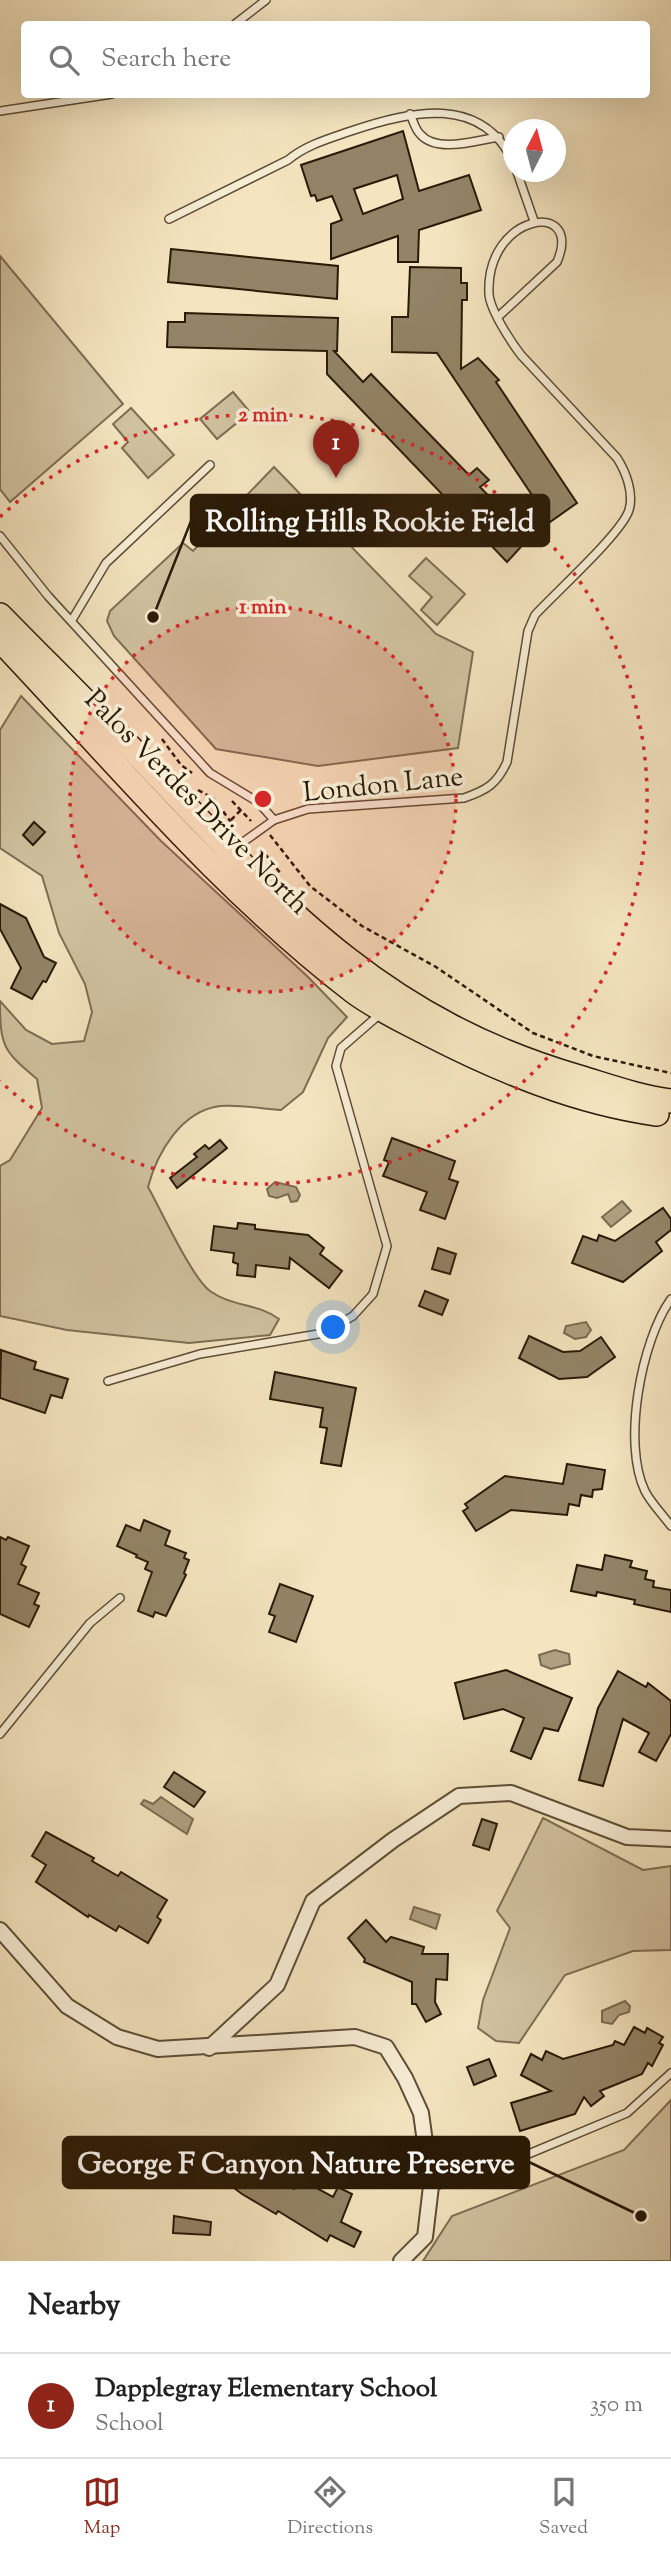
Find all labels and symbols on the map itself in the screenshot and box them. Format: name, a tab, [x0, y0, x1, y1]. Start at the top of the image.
north arrow	[503, 119, 566, 182]
text: 2 min	[238, 401, 289, 431]
pin: 1	[313, 420, 359, 478]
callout: Rolling Hills Rookie Field	[191, 495, 549, 546]
text: Rolling Hills Rookie Field	[205, 502, 535, 545]
text: 1 min	[239, 593, 287, 623]
street label: Palos Verdes Drive North	[74, 681, 318, 925]
street label: London Lane	[301, 758, 465, 814]
centre of rings	[251, 787, 275, 811]
your location	[316, 1310, 350, 1344]
callout: George F Canyon Nature Preserve	[63, 2137, 529, 2188]
text: George F Canyon Nature Preserve	[77, 2144, 515, 2187]

